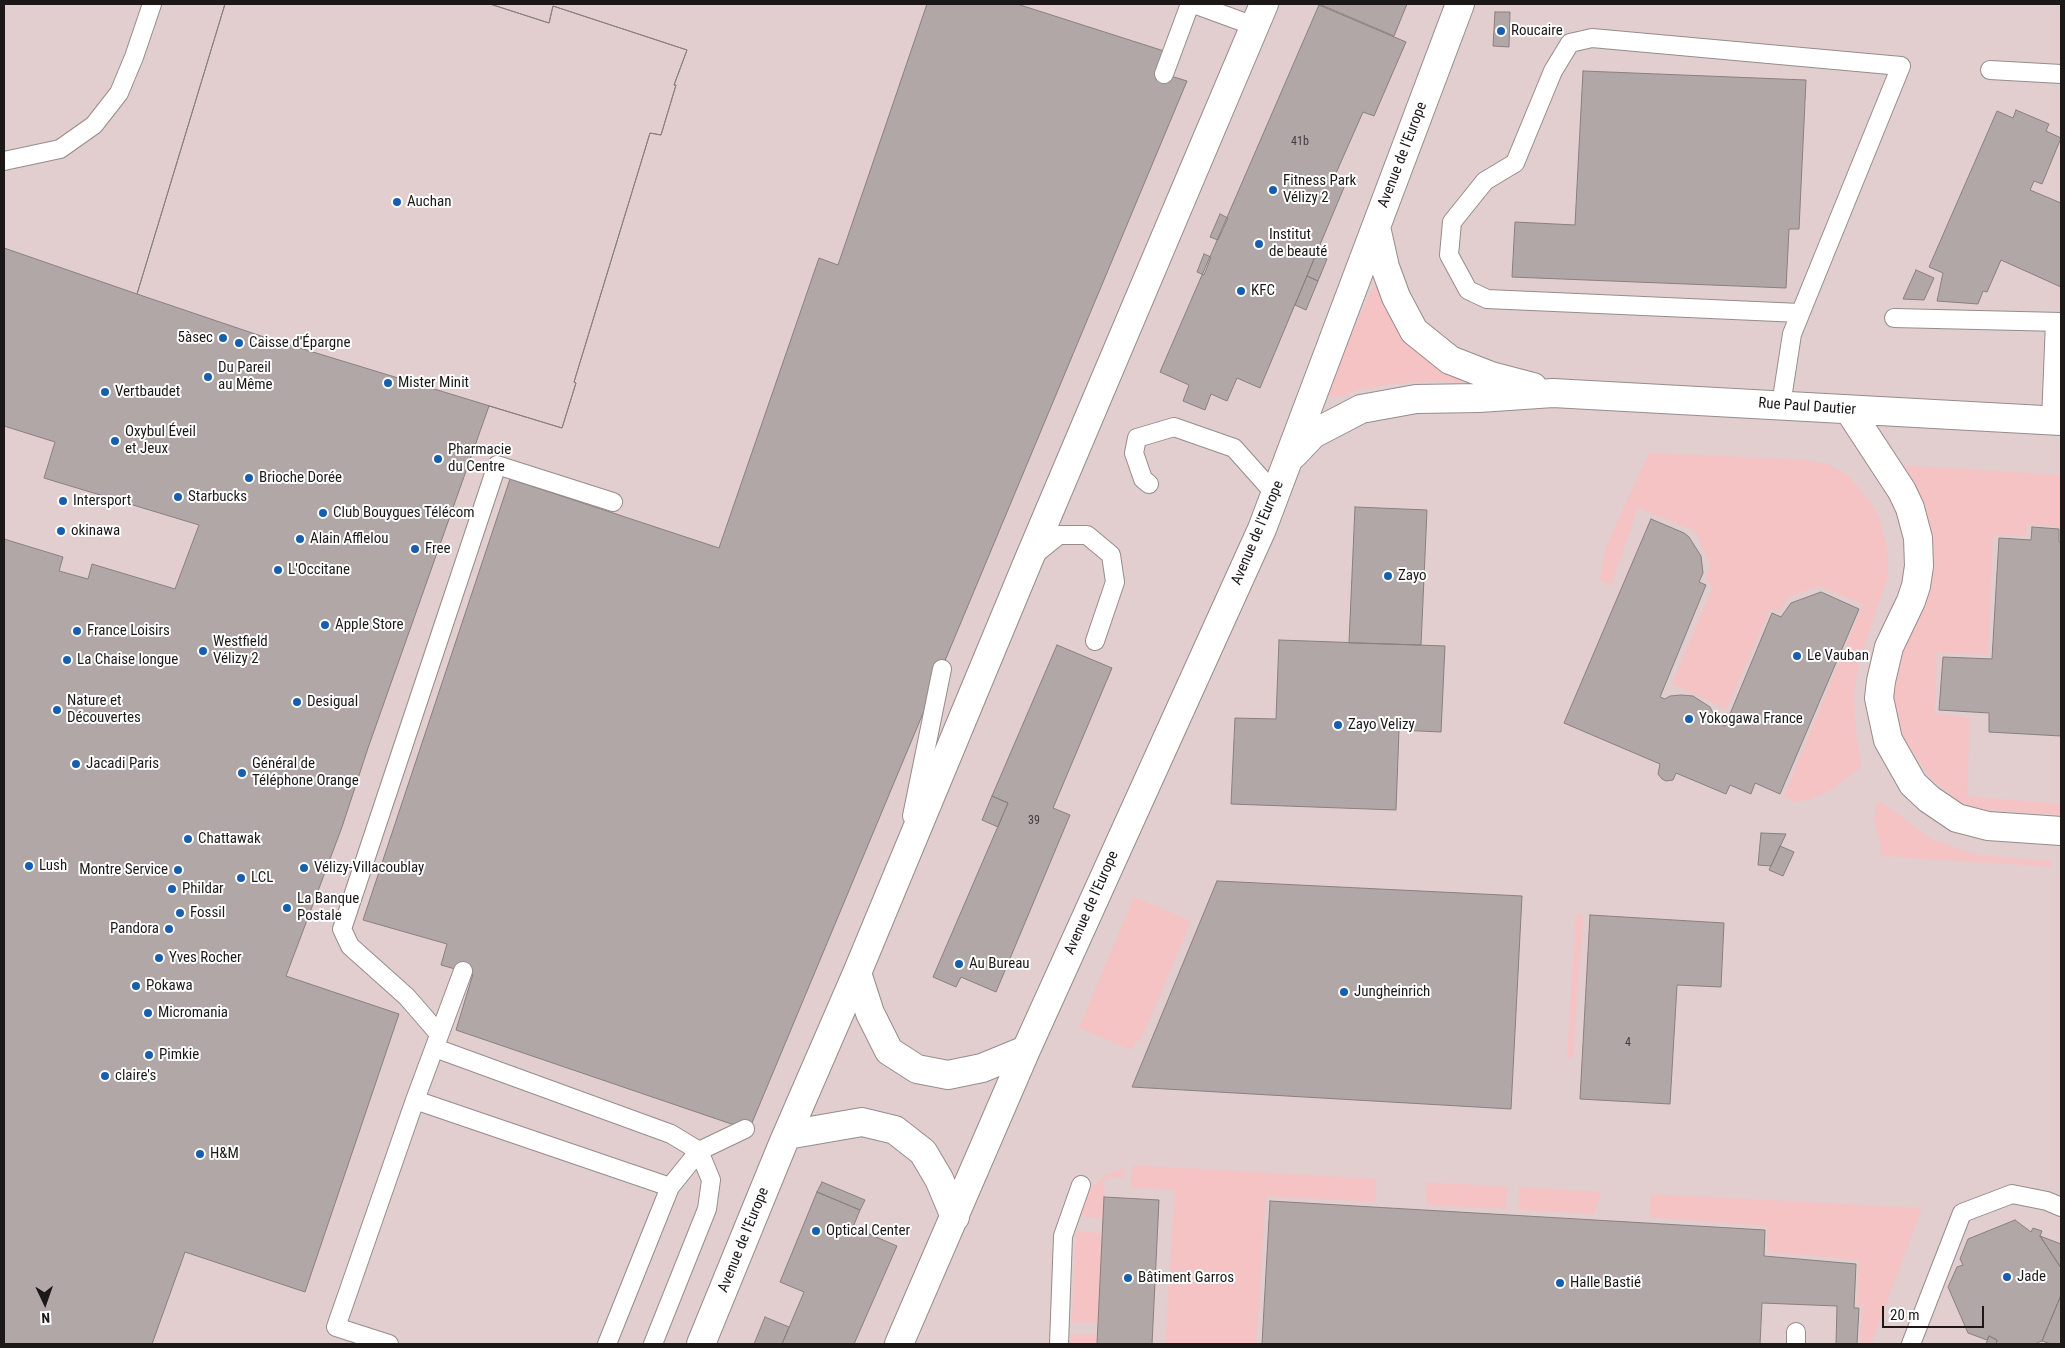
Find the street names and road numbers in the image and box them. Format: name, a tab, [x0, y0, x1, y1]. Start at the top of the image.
street label: Avenue de l'Europe	[1375, 100, 1431, 210]
street label: Rue Paul Dautier	[1758, 395, 1856, 419]
street label: Avenue de l'Europe	[1228, 478, 1288, 588]
street label: Avenue de l'Europe	[1061, 848, 1123, 958]
street label: Avenue de l'Europe	[715, 1185, 773, 1295]

